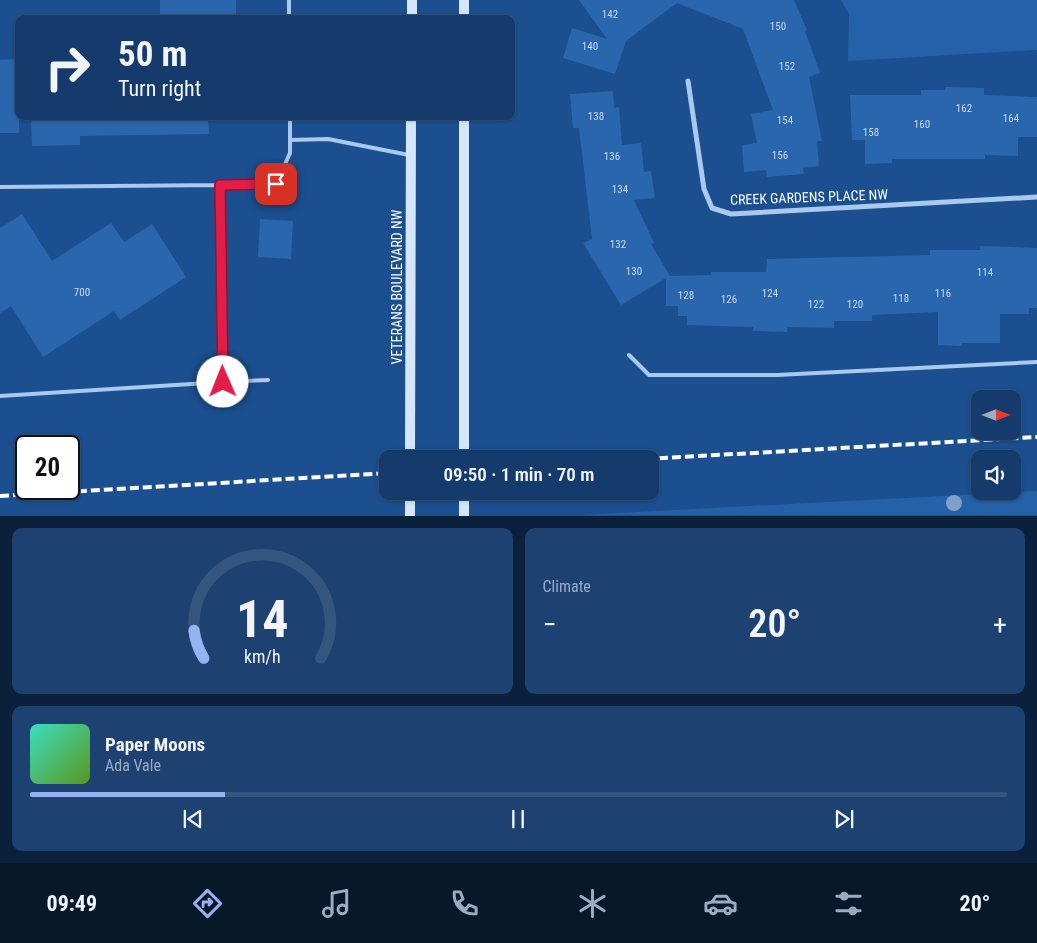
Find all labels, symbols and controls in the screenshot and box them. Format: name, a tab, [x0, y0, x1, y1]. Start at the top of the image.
house number: 142	[602, 8, 618, 21]
house number: 150	[770, 20, 786, 33]
text: 50 m	[118, 34, 187, 75]
icon: right	[35, 35, 100, 100]
house number: 140	[582, 40, 598, 53]
house number: 152	[779, 60, 795, 73]
text: Turn right	[118, 76, 201, 101]
house number: 162	[956, 102, 972, 115]
house number: 138	[588, 110, 604, 123]
house number: 164	[1003, 112, 1020, 125]
house number: 154	[777, 114, 794, 127]
house number: 160	[914, 118, 930, 131]
house number: 158	[863, 126, 879, 139]
house number: 156	[772, 149, 788, 162]
house number: 136	[604, 150, 620, 163]
pin	[255, 163, 297, 205]
icon: arrive	[262, 170, 290, 198]
house number: 134	[612, 183, 629, 196]
street label: CREEK GARDENS PLACE NW	[730, 186, 889, 208]
street label: VETERANS BOULEVARD NW	[389, 209, 405, 364]
house number: 132	[610, 238, 626, 251]
house number: 130	[626, 265, 642, 278]
house number: 114	[977, 266, 994, 279]
house number: 700	[74, 286, 90, 299]
house number: 124	[762, 287, 779, 300]
house number: 116	[935, 287, 951, 300]
house number: 128	[678, 289, 694, 302]
house number: 118	[893, 292, 909, 305]
house number: 126	[721, 293, 737, 306]
house number: 122	[808, 298, 824, 311]
house number: 120	[847, 298, 863, 311]
position arrow	[196, 355, 248, 407]
north arrow	[971, 390, 1021, 440]
map controls	[971, 390, 1021, 500]
speed limit sign: 20	[15, 435, 80, 500]
button: sound	[971, 450, 1021, 500]
text: 09:50 · 1 min · 70 m	[444, 463, 594, 486]
text: Climate	[543, 577, 591, 596]
text: 14	[236, 589, 289, 650]
text: 20°	[748, 602, 801, 646]
text: −	[543, 608, 557, 641]
text: +	[993, 608, 1007, 641]
text: km/h	[244, 646, 281, 667]
text: Paper Moons	[105, 733, 205, 756]
text: Ada Vale	[105, 756, 161, 775]
icon: previous	[179, 805, 207, 833]
icon: pause	[504, 805, 532, 833]
icon: next	[830, 805, 858, 833]
icon: directions	[190, 886, 225, 921]
icon: music	[319, 886, 354, 921]
icon: phone	[447, 886, 482, 921]
icon: climate	[575, 886, 610, 921]
icon: car	[703, 886, 738, 921]
icon: filters	[831, 886, 866, 921]
text: 09:49	[47, 891, 97, 916]
text: 20°	[960, 891, 990, 916]

